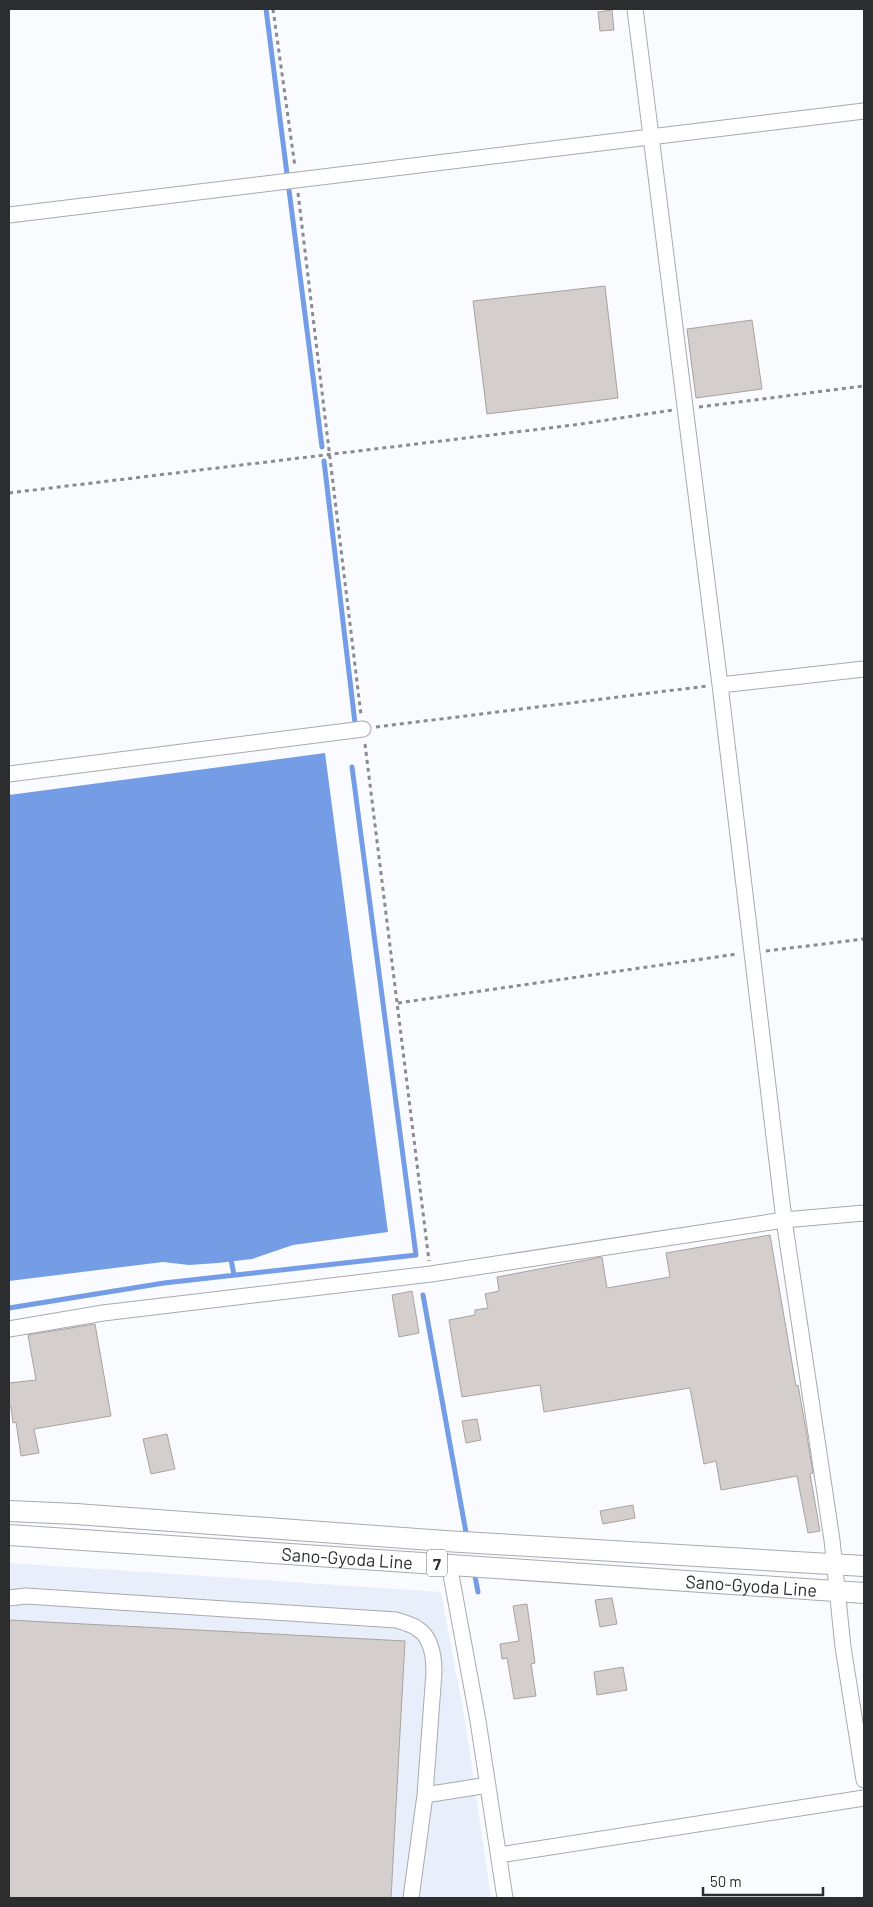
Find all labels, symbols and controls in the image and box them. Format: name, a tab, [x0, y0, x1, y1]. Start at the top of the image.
street label: Sano-Gyoda Line	[281, 1543, 414, 1573]
road number: 7	[427, 1550, 447, 1576]
street label: Sano-Gyoda Line	[685, 1570, 818, 1601]
scale bar	[703, 1864, 823, 1896]
text: 50 m	[710, 1872, 742, 1890]

